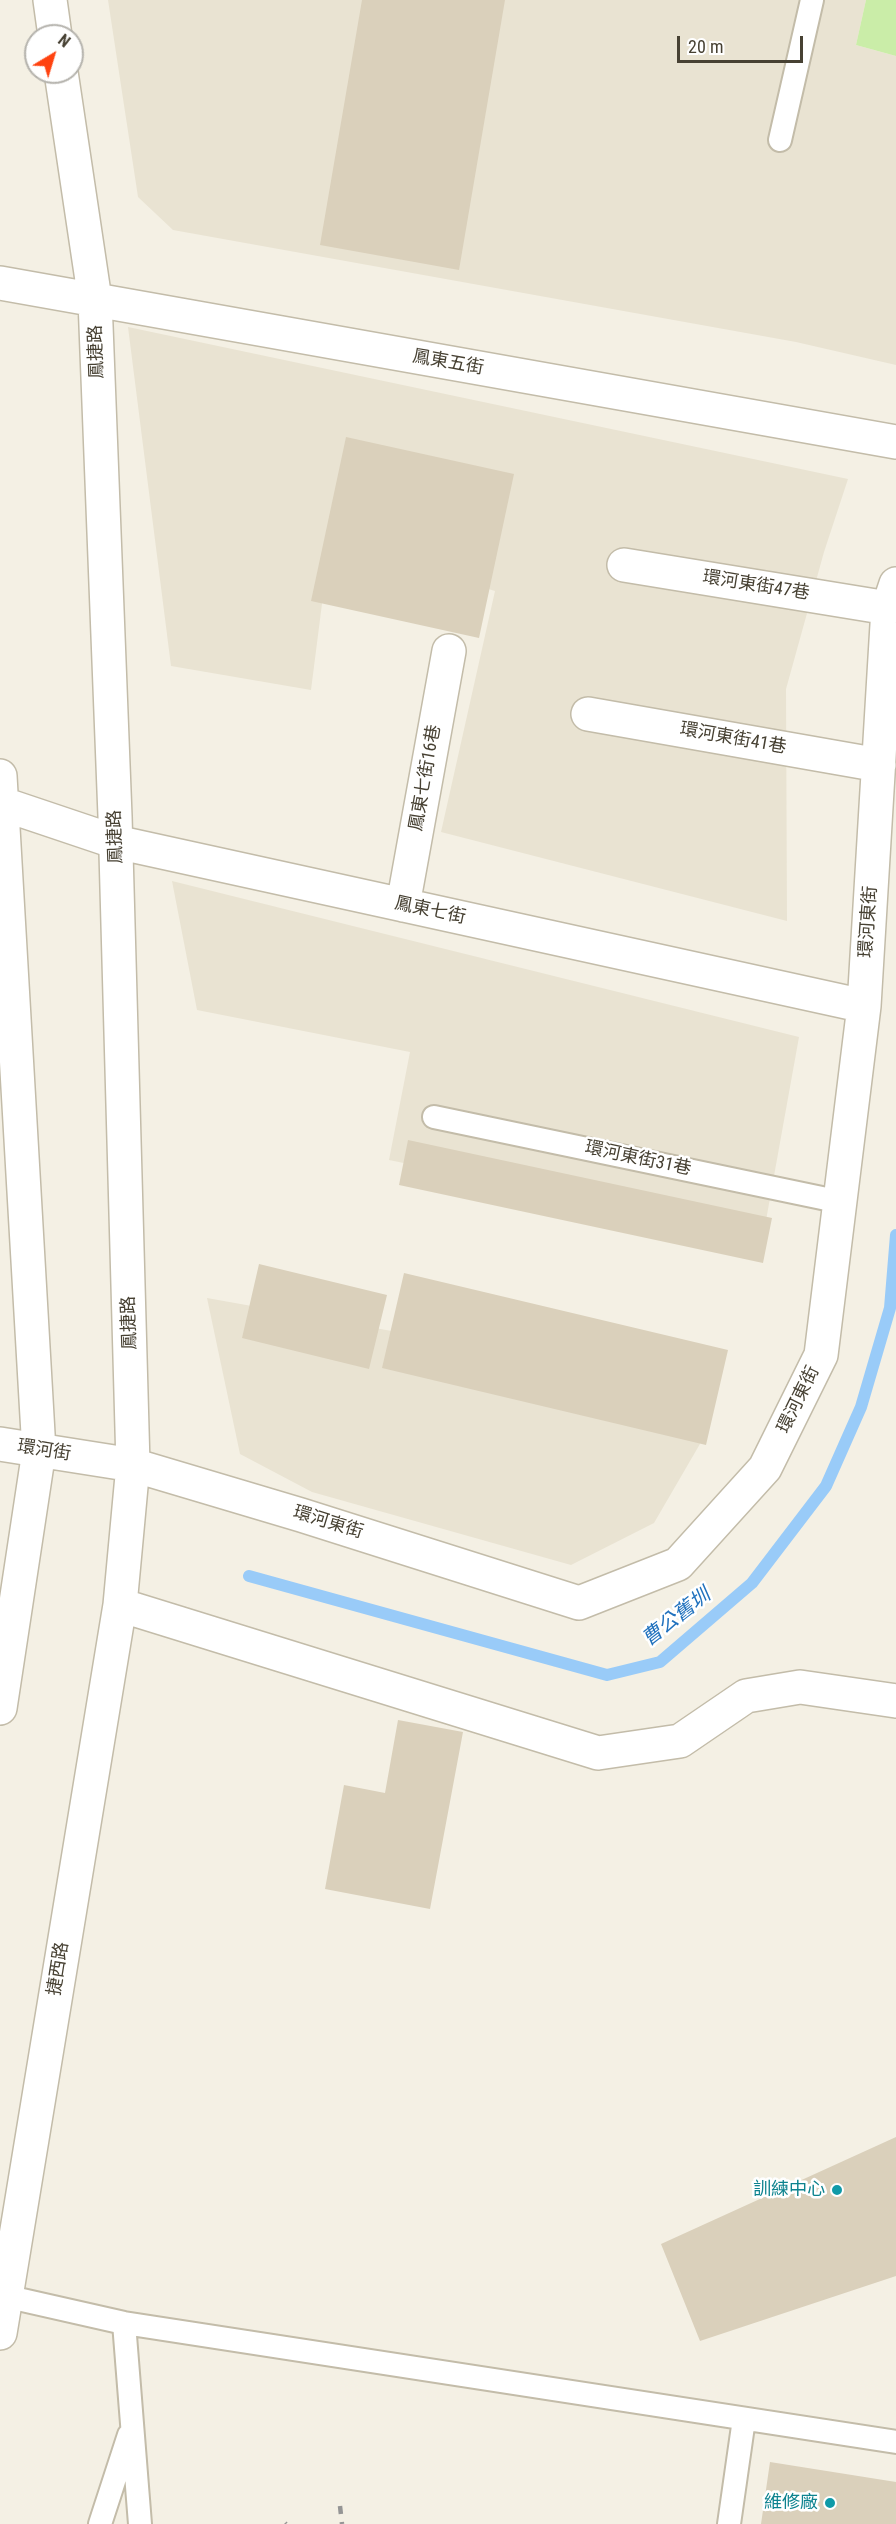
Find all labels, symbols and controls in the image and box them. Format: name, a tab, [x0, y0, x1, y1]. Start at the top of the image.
north arrow	[24, 24, 84, 84]
scale bar	[680, 24, 806, 62]
text: N	[54, 30, 74, 51]
text: 20 m	[688, 36, 723, 57]
street label: 鳳捷路	[85, 325, 109, 379]
street label: 鳳東五街	[411, 346, 485, 380]
street label: 環河東街47巷	[701, 567, 811, 605]
street label: 環河東街41巷	[678, 719, 788, 759]
street label: 鳳東七街16巷	[406, 723, 446, 833]
street label: 鳳捷路	[104, 810, 128, 864]
street label: 環河東街	[856, 885, 882, 959]
street label: 鳳東七街	[393, 893, 467, 929]
street label: 環河東街31巷	[583, 1137, 693, 1181]
street label: 鳳捷路	[118, 1296, 142, 1350]
street label: 環河東街	[774, 1363, 824, 1437]
street label: 環河街	[16, 1436, 72, 1466]
street label: 環河東街	[290, 1502, 366, 1544]
water label: 曹公舊圳	[638, 1584, 716, 1652]
street label: 捷西路	[44, 1941, 74, 1997]
place label: 訓練中心	[753, 2179, 825, 2201]
marker: 訓練中心	[830, 2183, 844, 2197]
place label: 維修廠	[764, 2492, 818, 2514]
marker: 維修廠	[823, 2496, 837, 2510]

